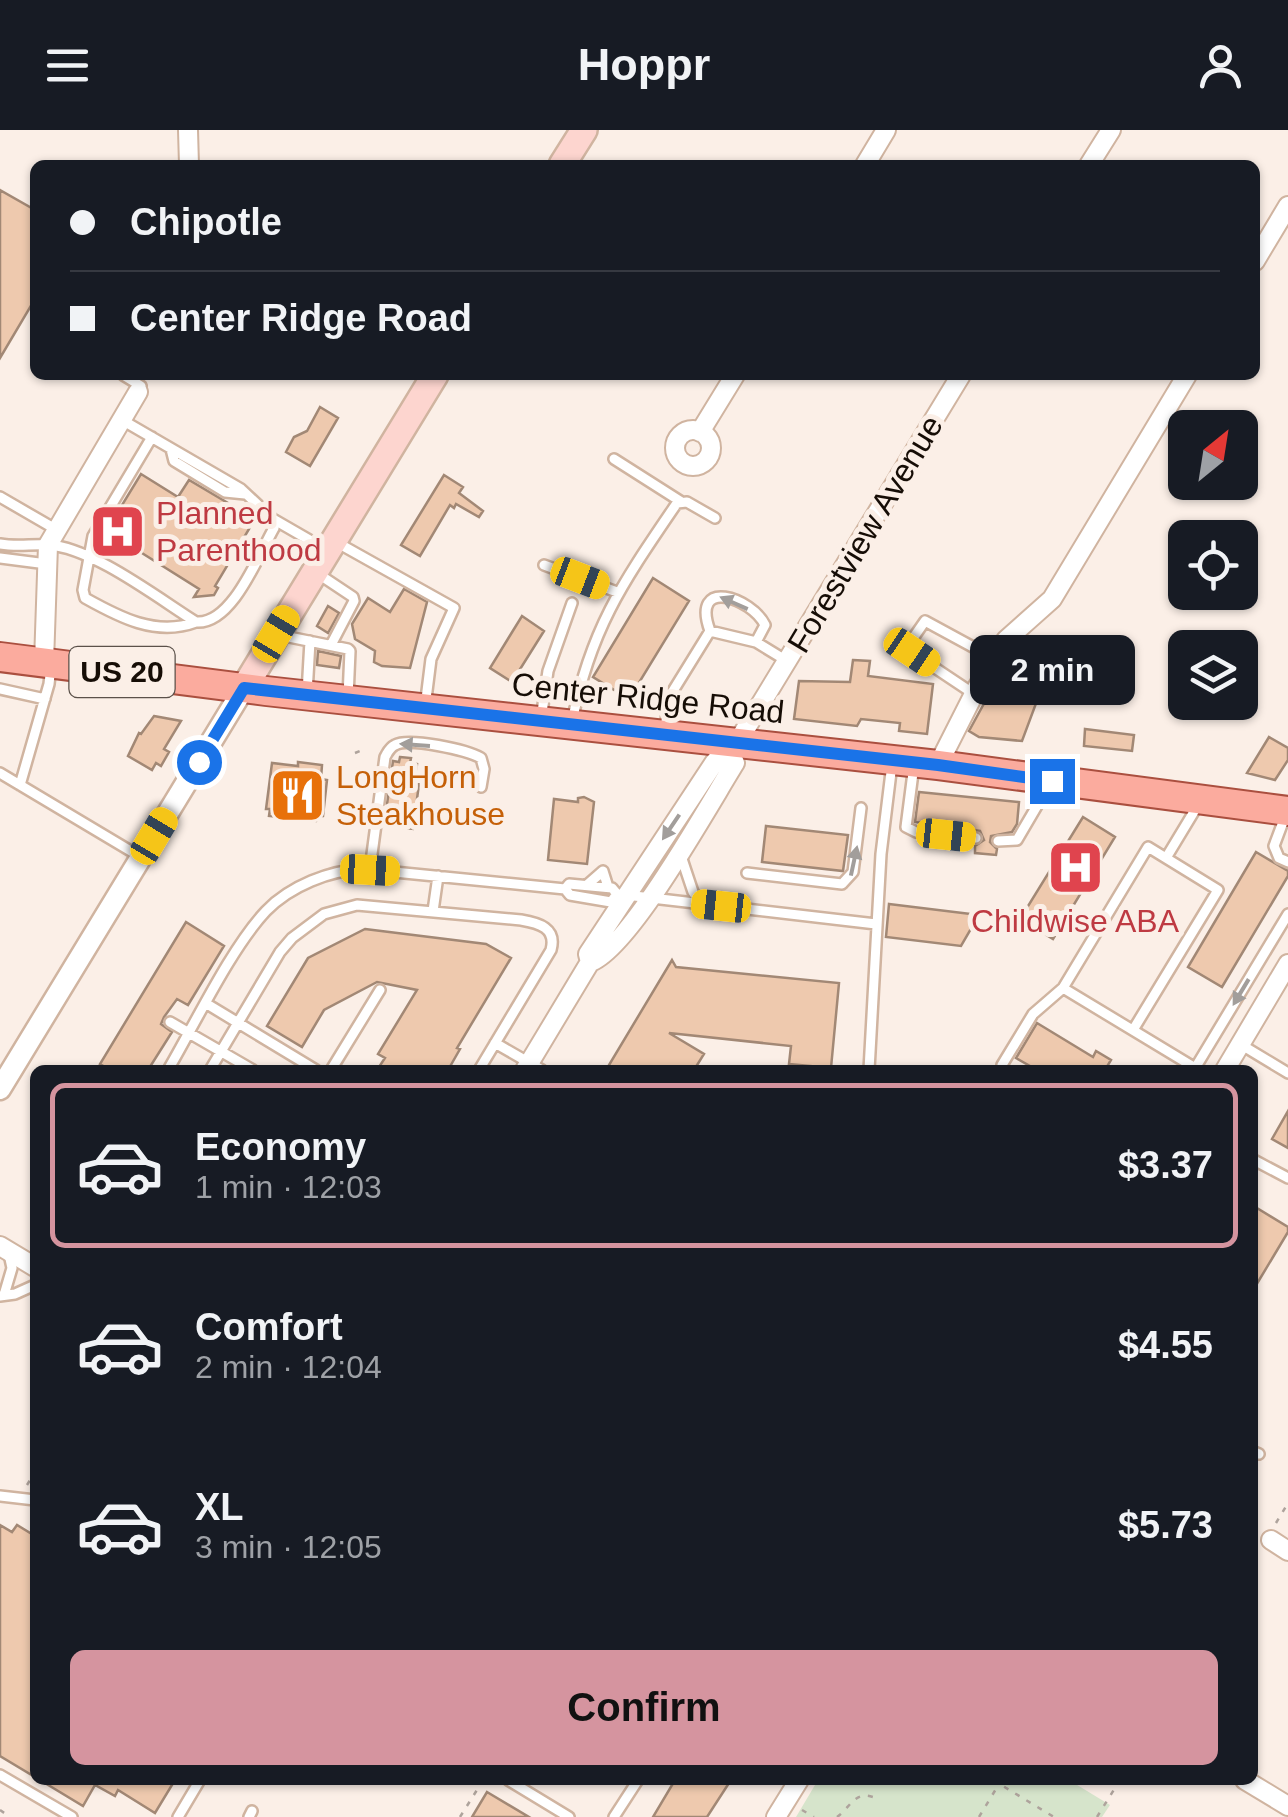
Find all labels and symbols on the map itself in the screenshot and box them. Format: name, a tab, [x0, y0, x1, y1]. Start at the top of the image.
street label: Forestview Avenue	[780, 409, 950, 659]
north arrow	[1168, 410, 1258, 500]
place label: Planned Parenthood	[156, 495, 321, 568]
hospital icon: Planned Parenthood	[87, 501, 147, 561]
car	[547, 553, 613, 603]
one-way arrow	[719, 595, 748, 611]
car	[248, 601, 304, 667]
car	[879, 623, 945, 681]
callout: 2 min	[970, 636, 1134, 706]
road number: US 20	[70, 647, 174, 697]
street label: Center Ridge Road	[510, 666, 786, 730]
one-way arrow	[398, 737, 430, 753]
route start	[177, 740, 222, 785]
place label: LongHorn Steakhouse	[336, 759, 505, 832]
route end	[1030, 759, 1075, 804]
restaurant icon: LongHorn Steakhouse	[267, 765, 327, 825]
car	[126, 803, 182, 869]
one-way arrow	[662, 813, 681, 840]
car	[915, 817, 977, 853]
hospital icon: Childwise ABA	[1045, 837, 1105, 897]
one-way arrow	[846, 845, 862, 876]
car	[339, 853, 401, 887]
car	[690, 888, 752, 924]
place label: Childwise ABA	[971, 903, 1180, 939]
one-way arrow	[1233, 978, 1250, 1006]

